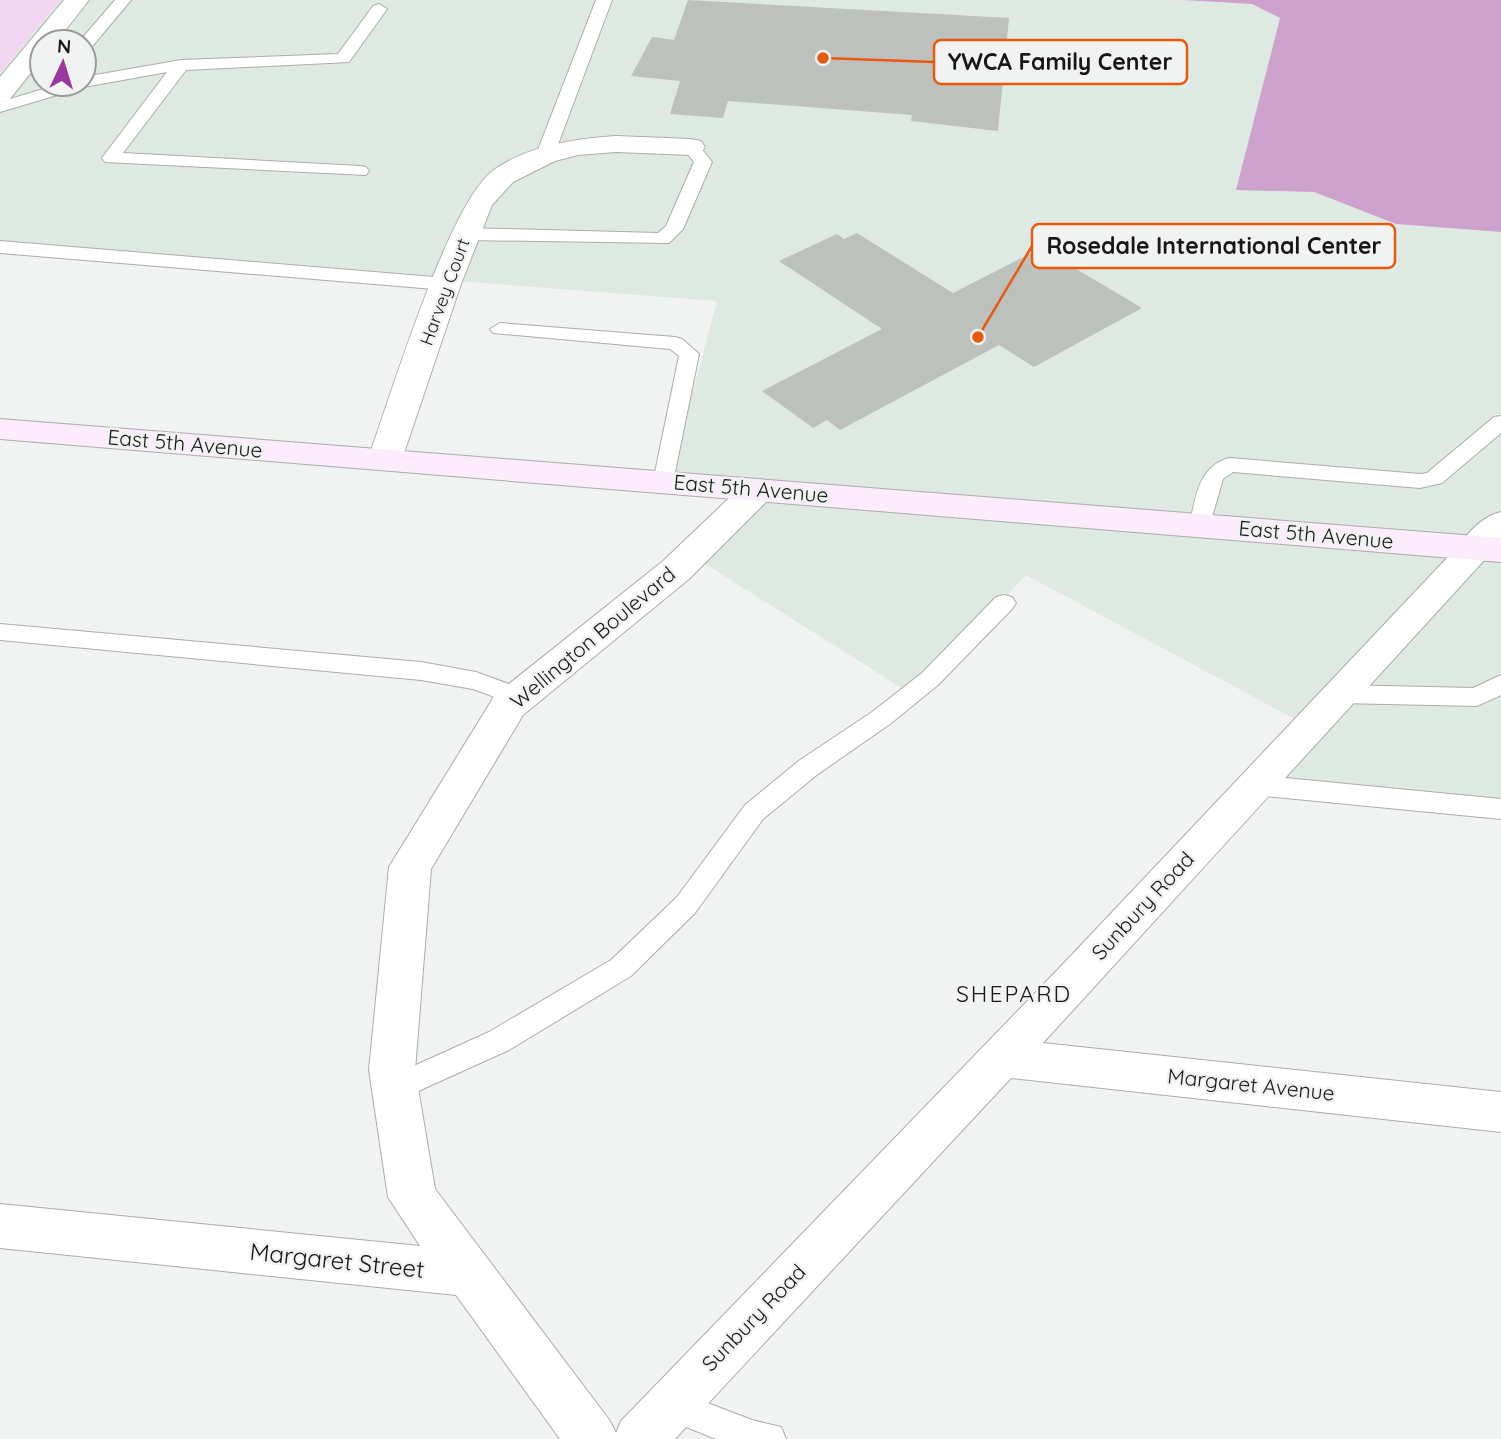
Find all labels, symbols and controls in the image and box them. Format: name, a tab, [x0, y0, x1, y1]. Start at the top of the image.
north arrow	[28, 28, 98, 98]
text: N	[56, 34, 72, 58]
callout: YWCA Family Center	[934, 40, 1187, 84]
text: YWCA Family Center	[948, 47, 1172, 76]
callout: Rosedale International Center	[1032, 224, 1395, 268]
text: Rosedale International Center	[1046, 231, 1382, 260]
street label: Harvey Court	[415, 235, 475, 349]
street label: East 5th Avenue	[107, 423, 264, 463]
street label: East 5th Avenue	[673, 468, 830, 508]
street label: East 5th Avenue	[1238, 514, 1395, 554]
street label: Wellington Boulevard	[504, 561, 680, 714]
street label: Sunbury Road	[1086, 846, 1199, 965]
district label: SHEPARD	[956, 979, 1072, 1008]
street label: Margaret Avenue	[1166, 1062, 1336, 1106]
street label: Margaret Street	[248, 1236, 426, 1284]
street label: Sunbury Road	[696, 1258, 811, 1376]

